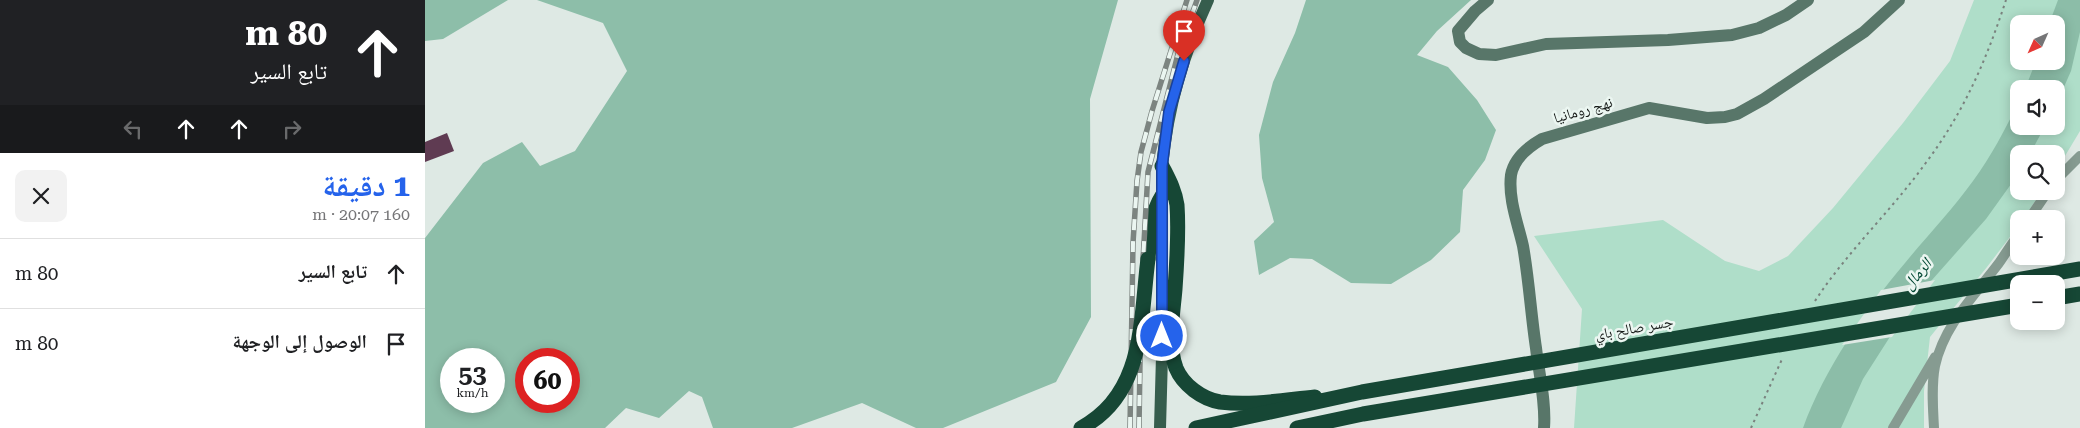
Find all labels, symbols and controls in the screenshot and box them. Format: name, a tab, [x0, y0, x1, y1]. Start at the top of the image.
pin	[1163, 10, 1205, 61]
text: 80 m	[245, 13, 327, 54]
north arrow	[2010, 15, 2065, 70]
map controls	[2010, 15, 2065, 330]
icon: arrive	[1170, 17, 1198, 45]
icon: ahead	[345, 20, 410, 85]
text: تابع السير	[250, 59, 327, 84]
button: sound	[2010, 80, 2065, 135]
street label: نهج رومانيا	[1551, 93, 1615, 128]
icon: left	[119, 115, 147, 143]
icon: ahead	[172, 115, 200, 143]
icon: ahead	[225, 115, 253, 143]
icon: right	[278, 115, 306, 143]
button: search	[2010, 145, 2065, 200]
text: 1 دقيقة	[323, 168, 410, 203]
button: close	[15, 170, 67, 222]
text: 160 m · 20:07	[312, 205, 410, 224]
button: +	[2010, 210, 2065, 265]
water label: الرمال	[1899, 253, 1938, 294]
text: تابع السير	[299, 260, 367, 283]
icon: ahead	[382, 260, 410, 288]
text: 80 m	[15, 262, 58, 285]
button: −	[2010, 275, 2065, 330]
position arrow	[1135, 309, 1187, 361]
street label: جسر صالح باي	[1593, 312, 1675, 346]
text: الوصول إلى الوجهة	[232, 330, 367, 353]
icon: arrive	[382, 330, 410, 358]
text: 80 m	[15, 332, 58, 355]
speed limit sign: 60	[515, 348, 580, 413]
text: 53	[458, 360, 487, 389]
text: km/h	[456, 386, 489, 400]

